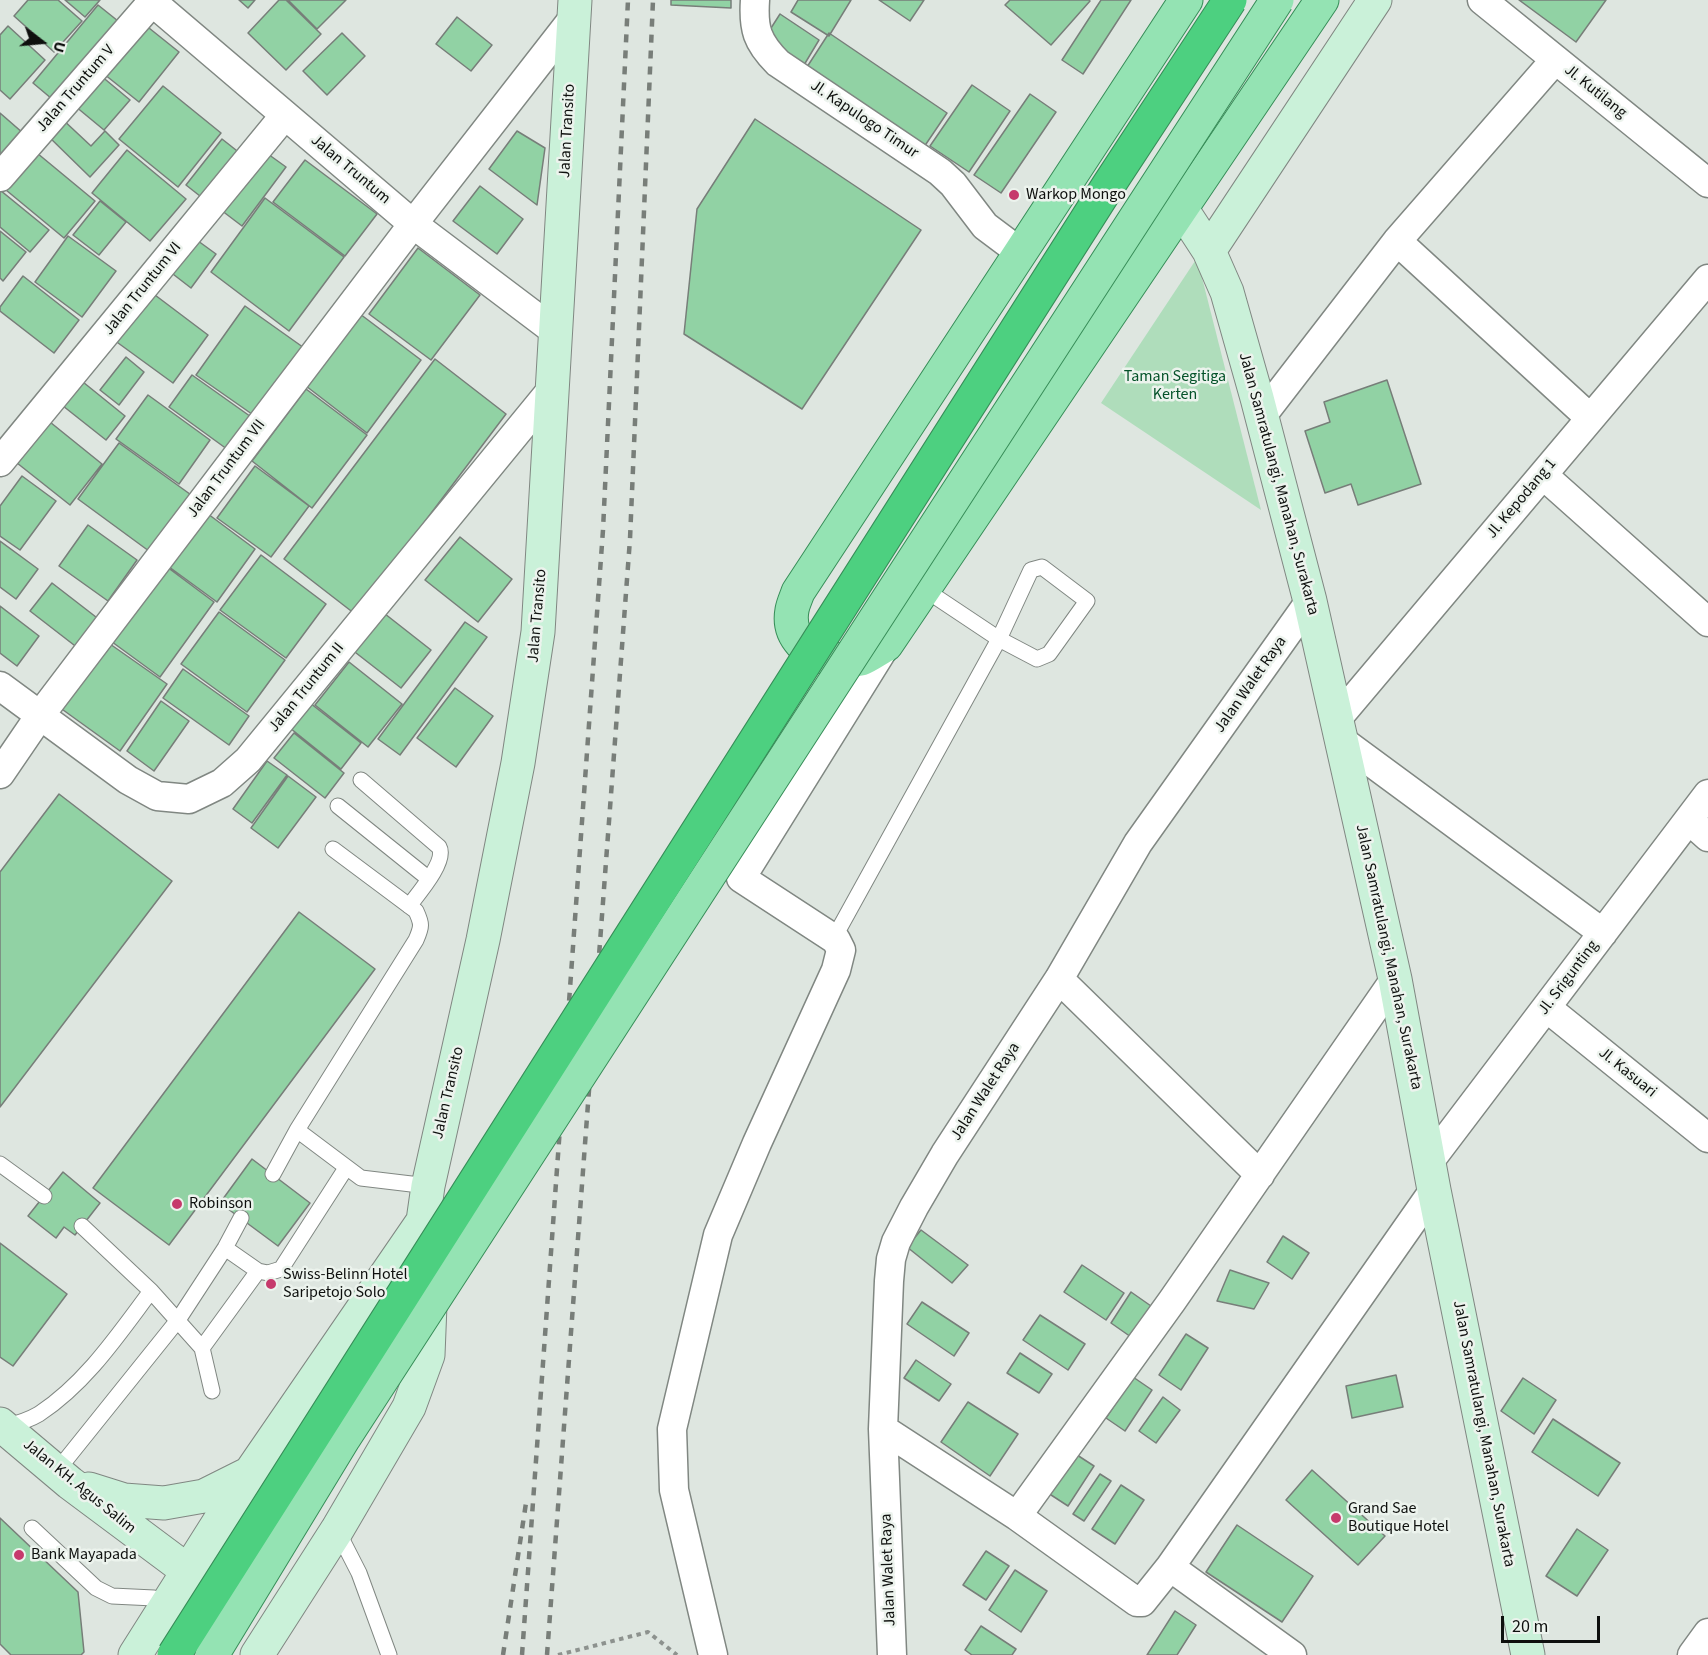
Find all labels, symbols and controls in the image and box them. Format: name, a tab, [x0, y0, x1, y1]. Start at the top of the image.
north arrow	[12, 12, 72, 72]
text: U	[47, 39, 71, 55]
street label: Jalan Truntum V	[33, 41, 119, 137]
street label: Jl. Kutilang	[1560, 61, 1630, 123]
street label: Jl. Kapulogo Timur	[806, 77, 922, 163]
street label: Jalan Transito	[556, 83, 580, 179]
street label: Jalan Truntum	[306, 131, 394, 209]
place label: Warkop Mongo	[1026, 185, 1126, 205]
marker: Warkop Mongo	[1007, 188, 1021, 202]
street label: Jalan Truntum VI	[100, 239, 186, 339]
street label: Jalan Samratulangi, Manahan, Surakarta	[1234, 351, 1322, 617]
park label: Taman Segitiga Kerten	[1124, 367, 1226, 405]
street label: Jalan Truntum VII	[184, 416, 270, 522]
street label: Jl. Kepodang 1	[1483, 455, 1561, 543]
street label: Jalan Transito	[524, 568, 552, 664]
street label: Jalan Walet Raya	[1211, 633, 1291, 737]
street label: Jalan Truntum II	[265, 639, 349, 737]
street label: Jalan Samratulangi, Manahan, Surakarta	[1350, 822, 1426, 1092]
street label: Jl. Srigunting	[1535, 937, 1603, 1019]
street label: Jalan Walet Raya	[947, 1039, 1025, 1145]
street label: Jl. Kasuari	[1594, 1044, 1660, 1102]
street label: Jalan Transito	[429, 1045, 469, 1141]
place label: Robinson	[189, 1194, 252, 1214]
marker: Robinson	[170, 1197, 184, 1211]
place label: Swiss-Belinn Hotel Saripetojo Solo	[283, 1265, 408, 1303]
marker: Swiss-Belinn Hotel Saripetojo Solo	[264, 1277, 278, 1291]
street label: Jalan Samratulangi, Manahan, Surakarta	[1448, 1299, 1518, 1569]
street label: Jalan KH. Agus Salim	[19, 1436, 139, 1538]
place label: Grand Sae Boutique Hotel	[1348, 1499, 1449, 1537]
marker: Grand Sae Boutique Hotel	[1329, 1511, 1343, 1525]
street label: Jalan Walet Raya	[877, 1513, 901, 1627]
place label: Bank Mayapada	[31, 1545, 137, 1565]
marker: Bank Mayapada	[12, 1548, 26, 1562]
scale bar	[1504, 1604, 1603, 1642]
text: 20 m	[1512, 1614, 1548, 1639]

